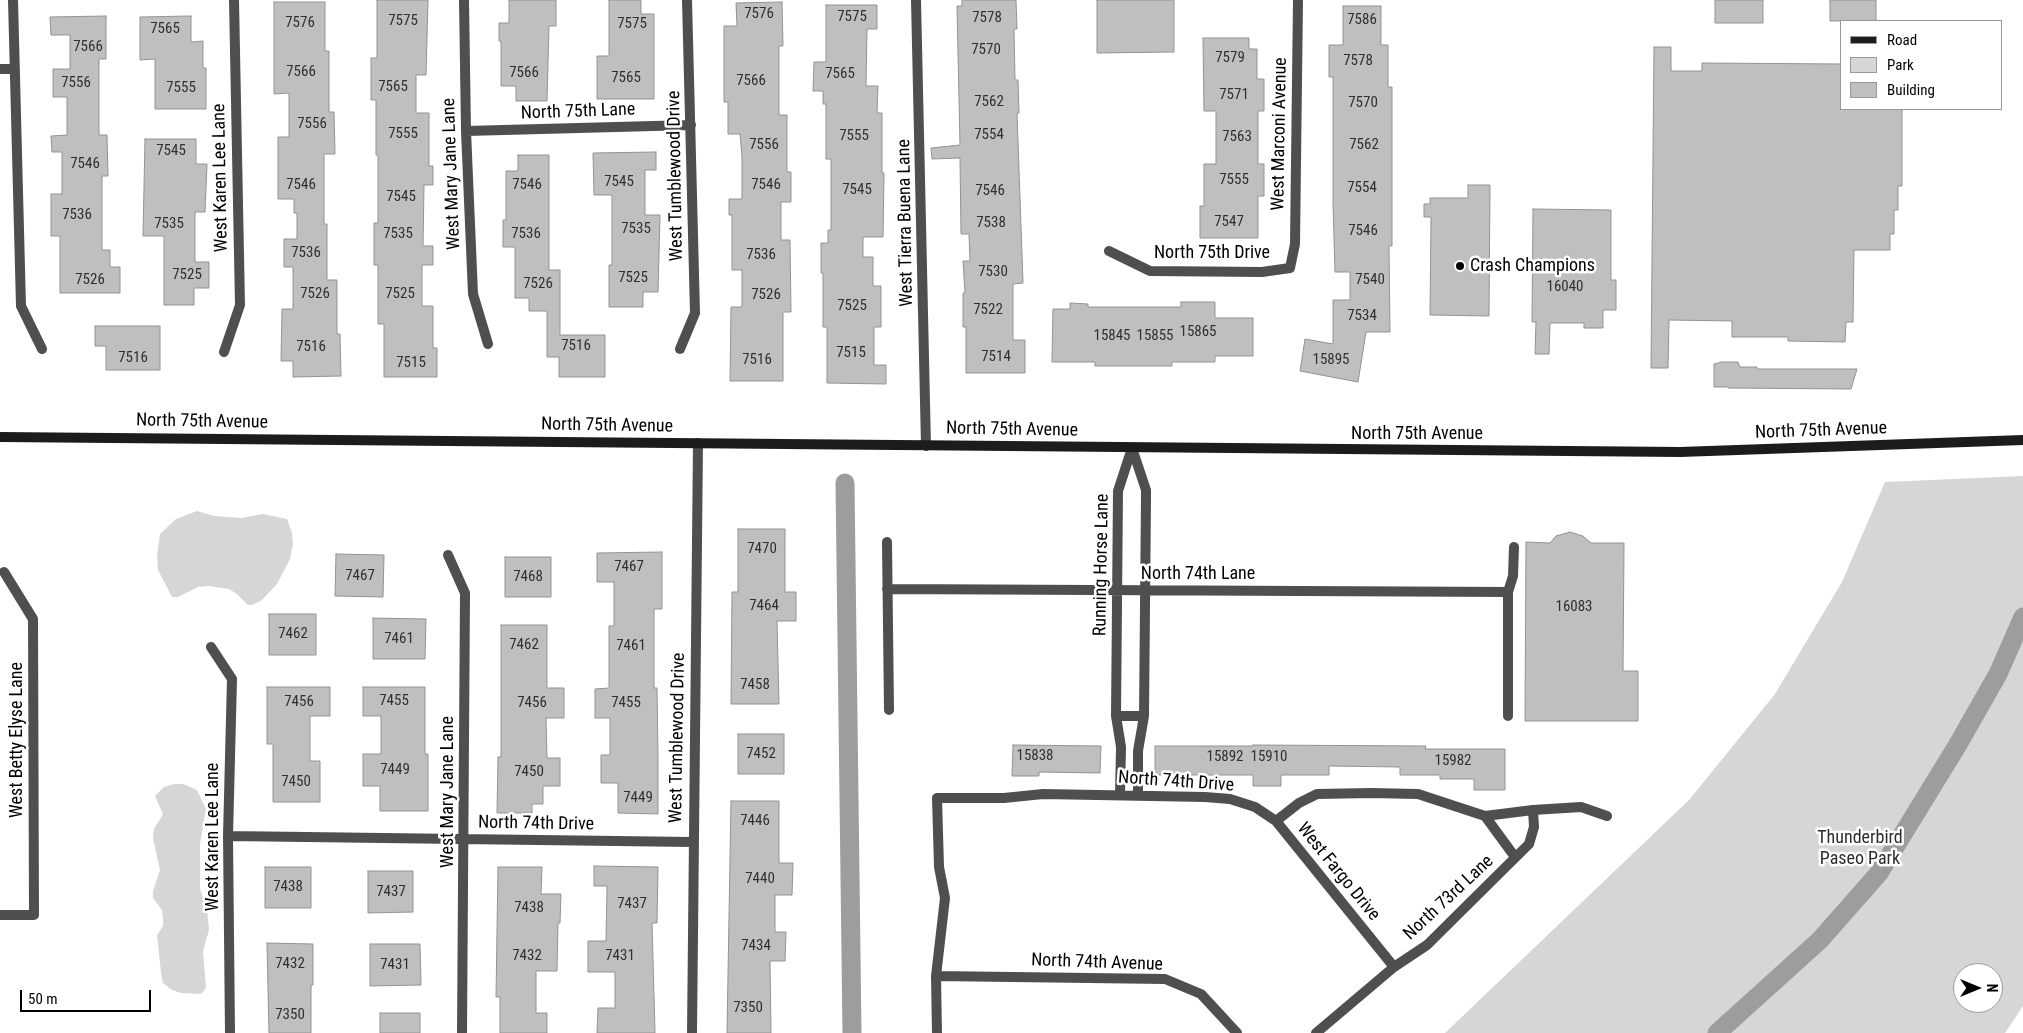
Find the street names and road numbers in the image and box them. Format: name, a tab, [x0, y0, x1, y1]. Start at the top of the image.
street label: West Marconi Avenue	[1268, 57, 1292, 211]
street label: West Tumblewood Drive	[664, 91, 688, 261]
street label: West Mary Jane Lane	[439, 98, 465, 250]
street label: North 75th Lane	[520, 99, 636, 125]
street label: West Karen Lee Lane	[209, 104, 233, 252]
street label: West Tierra Buena Lane	[894, 139, 918, 307]
street label: North 75th Drive	[1154, 242, 1270, 264]
street label: North 75th Avenue	[136, 410, 268, 434]
street label: North 75th Avenue	[541, 414, 673, 438]
street label: North 75th Avenue	[946, 418, 1078, 442]
street label: North 75th Avenue	[1755, 418, 1887, 444]
street label: North 75th Avenue	[1351, 423, 1483, 445]
street label: Running Horse Lane	[1090, 494, 1114, 636]
street label: North 74th Lane	[1141, 563, 1255, 585]
street label: West Tumblewood Drive	[666, 653, 690, 823]
street label: West Betty Elyse Lane	[6, 662, 28, 818]
street label: West Mary Jane Lane	[437, 716, 459, 868]
street label: West Karen Lee Lane	[202, 763, 224, 911]
street label: North 74th Drive	[1117, 767, 1235, 797]
street label: North 74th Drive	[478, 812, 594, 836]
street label: West Fargo Drive	[1292, 819, 1384, 925]
street label: North 73rd Lane	[1400, 851, 1498, 945]
street label: North 74th Avenue	[1031, 950, 1163, 976]

